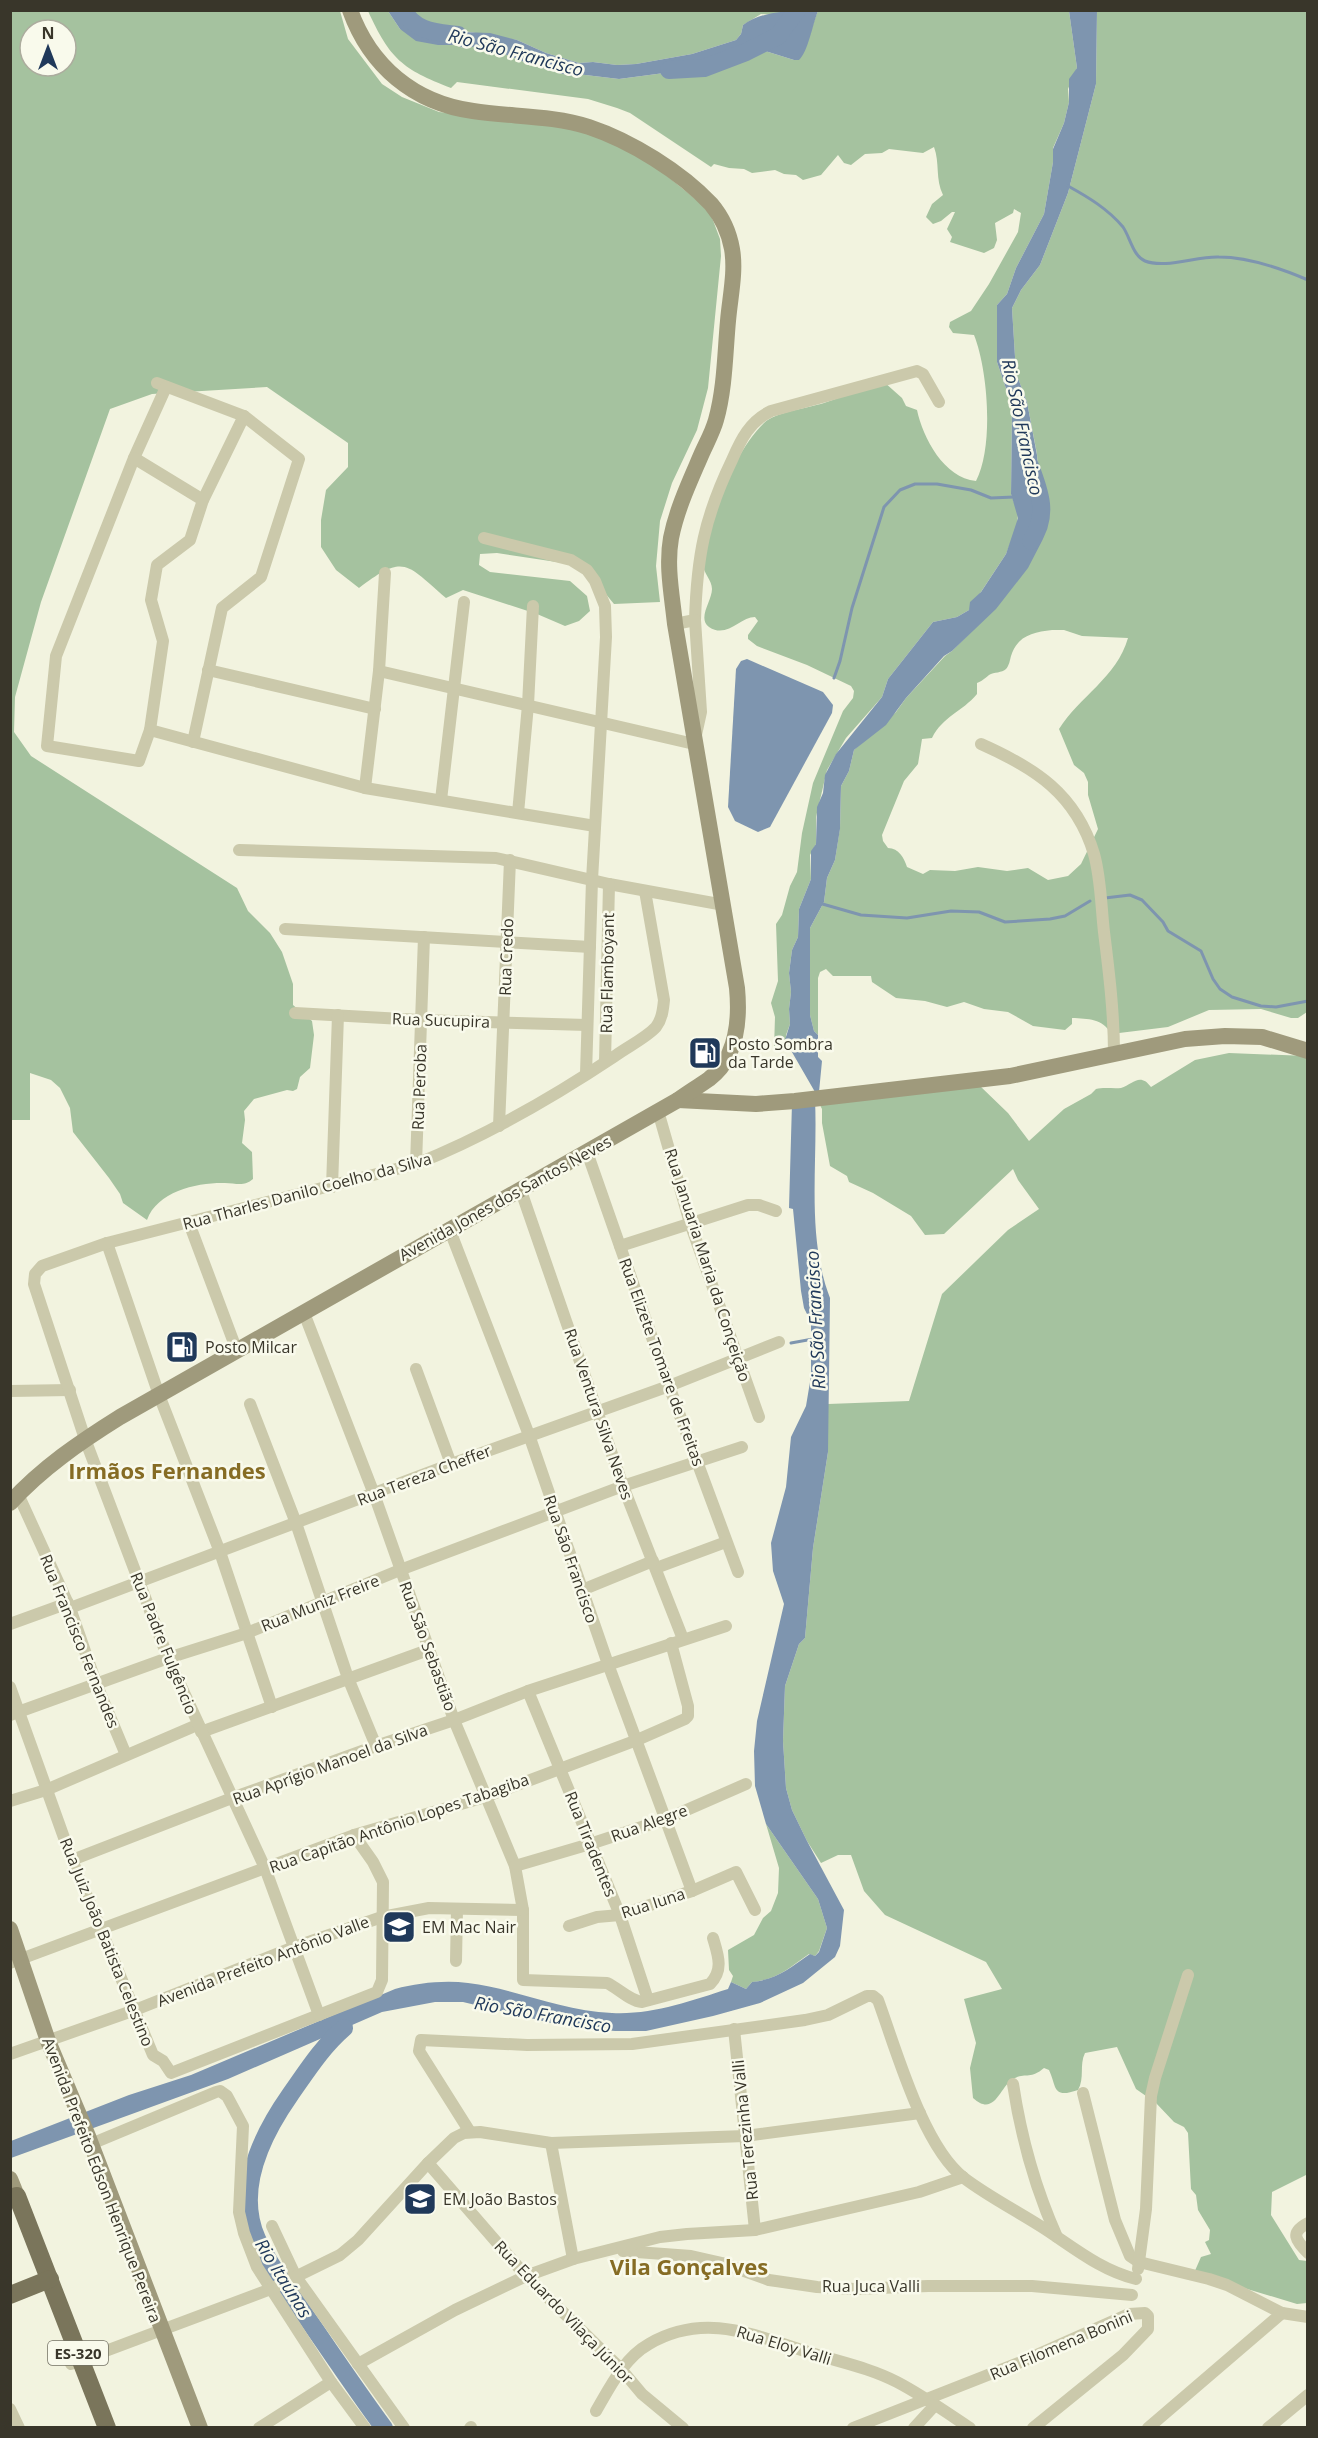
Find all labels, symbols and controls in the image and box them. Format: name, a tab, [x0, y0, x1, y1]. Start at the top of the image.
north arrow	[18, 18, 78, 78]
text: N	[41, 22, 55, 44]
water label: Rio São Francisco	[446, 22, 586, 82]
water label: Rio São Francisco	[997, 357, 1049, 497]
street label: Rua Flamboyant	[595, 912, 619, 1033]
street label: Rua Credo	[494, 918, 518, 996]
street label: Rua Sucupira	[392, 1007, 490, 1033]
place label: Posto Sombra da Tarde	[728, 1033, 833, 1073]
fuel station icon: Posto Sombra da Tarde	[687, 1035, 723, 1071]
street label: Rua Peroba	[407, 1044, 431, 1130]
street label: Avenida Jones dos Santos Neves	[395, 1130, 615, 1266]
street label: Rua Januaria Maria da Conçeição	[660, 1145, 756, 1385]
street label: Rua Tharles Danilo Coelho da Silva	[180, 1147, 434, 1235]
water label: Rio São Francisco	[799, 1250, 831, 1390]
street label: Rua Elizete Tomare de Freitas	[614, 1255, 710, 1469]
street label: Rua Ventura Silva Neves	[559, 1325, 639, 1503]
fuel station icon: Posto Milcar	[164, 1329, 200, 1365]
place label: Posto Milcar	[205, 1336, 297, 1358]
street label: Rua Tereza Cheffer	[354, 1439, 495, 1511]
district label: Irmãos Fernandes	[68, 1455, 266, 1485]
street label: Rua São Francisco	[539, 1492, 603, 1626]
street label: Rua Francisco Fernandes	[35, 1551, 125, 1731]
street label: Rua Padre Fulgêncio	[125, 1569, 203, 1717]
street label: Rua Muniz Freire	[258, 1569, 382, 1637]
street label: Rua São Sebastião	[394, 1578, 462, 1714]
street label: Rua Aprígio Manoel da Silva	[229, 1718, 431, 1810]
street label: Rua Capitão Antônio Lopes Tabagiba	[266, 1768, 532, 1878]
street label: Rua Tiradentes	[560, 1788, 622, 1900]
street label: Rua Alegre	[608, 1799, 690, 1847]
street label: Rua Juiz João Batista Celestino	[55, 1834, 159, 2050]
street label: Rua Iuna	[618, 1882, 688, 1924]
school or university icon: EM Mac Nair	[381, 1909, 417, 1945]
street label: Avenida Prefeito Antônio Valle	[154, 1910, 372, 2012]
place label: EM Mac Nair	[422, 1916, 517, 1938]
water label: Rio São Francisco	[473, 1990, 613, 2038]
street label: Avenida Prefeito Edson Henrique Pereira	[37, 2034, 167, 2326]
street label: Rua Terezinha Valli	[727, 2059, 763, 2201]
school or university icon: EM João Bastos	[402, 2181, 438, 2217]
place label: EM João Bastos	[443, 2188, 557, 2210]
water label: Rio Itaúnas	[250, 2234, 318, 2322]
street label: Rua Eduardo Vilaça Júnior	[490, 2235, 639, 2389]
district label: Vila Gonçalves	[610, 2251, 768, 2281]
street label: Rua Juca Valli	[822, 2275, 920, 2297]
street label: Rua Filomena Bonini	[986, 2305, 1136, 2385]
street label: Rua Eloy Valli	[734, 2320, 834, 2370]
road number: ES-320	[48, 2341, 108, 2365]

